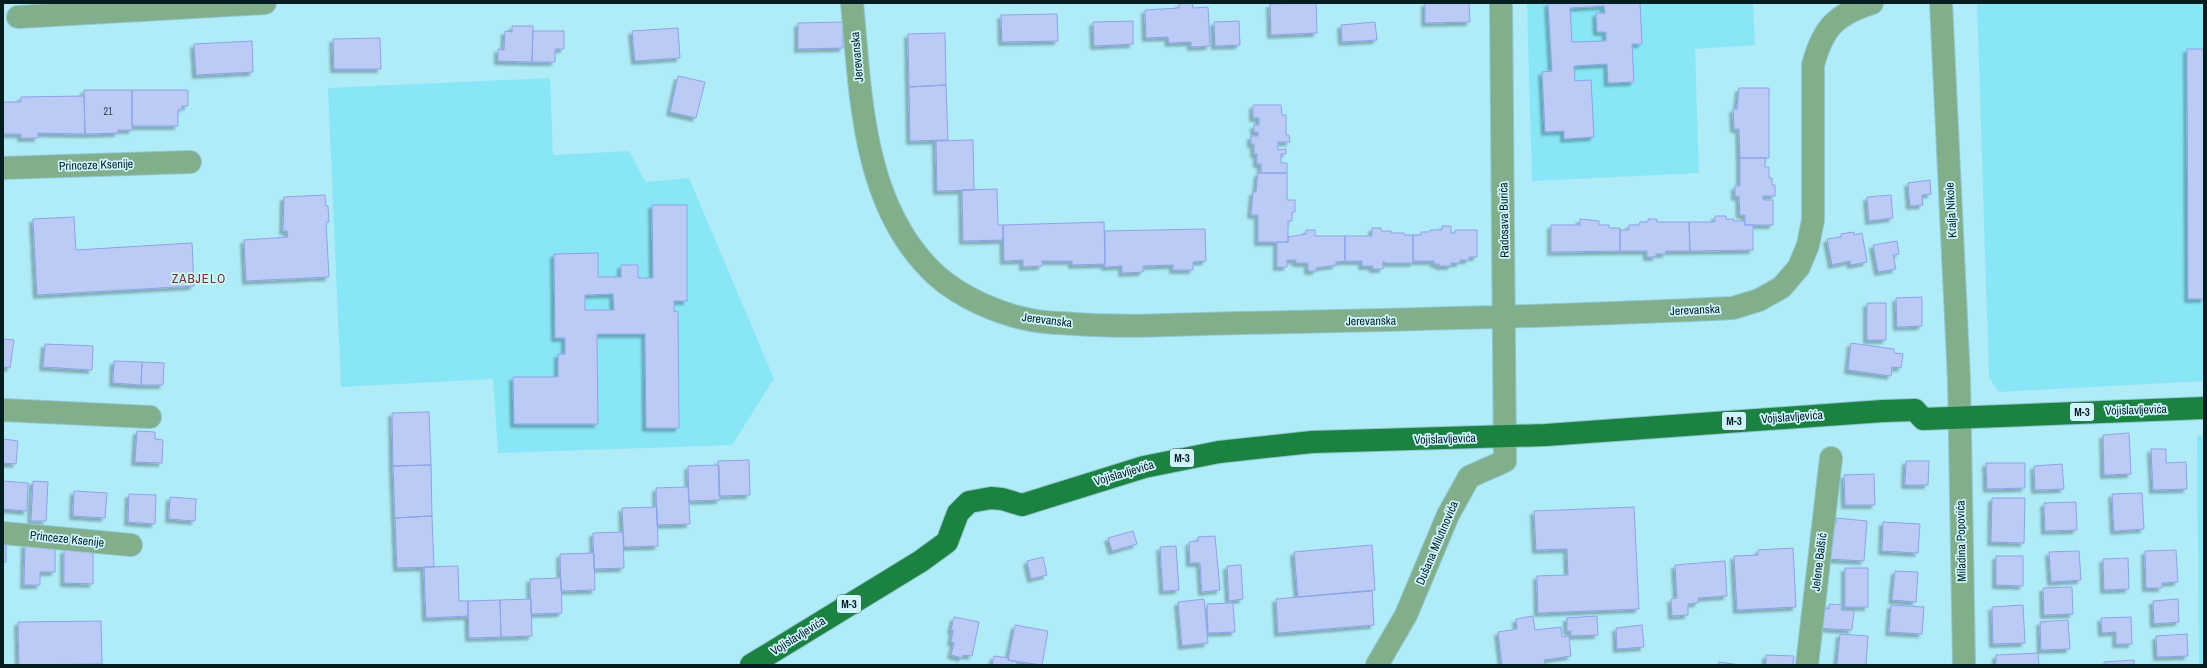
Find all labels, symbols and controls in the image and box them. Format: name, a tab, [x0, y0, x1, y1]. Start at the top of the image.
street label: Jerevanska	[847, 31, 867, 83]
house number: 21	[103, 105, 113, 118]
street label: Princeze Ksenije	[59, 156, 133, 174]
street label: Radosava Burića	[1495, 182, 1513, 258]
street label: Kralja Nikole	[1942, 182, 1960, 238]
district label: ZABJELO	[172, 270, 226, 287]
street label: Jerevanska	[1669, 301, 1721, 319]
street label: Jerevanska	[1021, 309, 1073, 331]
street label: Jerevanska	[1346, 313, 1397, 329]
street label: Vojislavljevića	[2105, 401, 2168, 419]
road number: M-3	[2070, 403, 2094, 421]
street label: Vojislavljevića	[1761, 407, 1824, 427]
road number: M-3	[1722, 412, 1746, 430]
street label: Vojislavljevića	[1414, 430, 1477, 448]
road number: M-3	[1170, 449, 1194, 467]
street label: Vojislavljevića	[1092, 456, 1156, 490]
street label: Dušana Milutinovića	[1412, 498, 1462, 587]
street label: Miladina Popovića	[1952, 500, 1970, 582]
street label: Princeze Ksenije	[29, 527, 105, 551]
street label: Jelene Balšić	[1807, 532, 1831, 592]
road number: M-3	[837, 595, 861, 613]
street label: Vojislavljevića	[768, 613, 829, 659]

